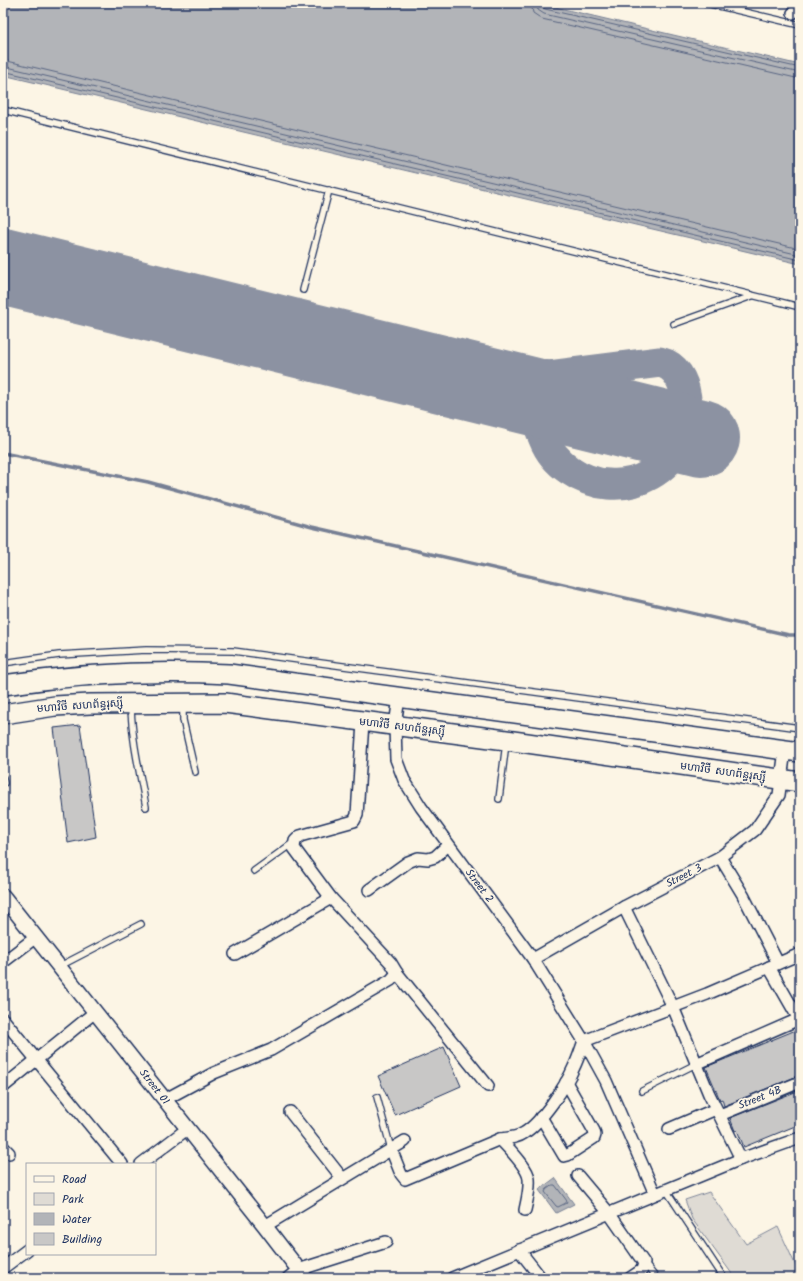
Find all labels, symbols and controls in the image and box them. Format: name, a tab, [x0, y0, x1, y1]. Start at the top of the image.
street label: មហាវិថី សហព័ន្ធរុស្ស៊ី	[36, 694, 124, 718]
street label: មហាវិថី សហព័ន្ធរុស្ស៊ី	[358, 713, 446, 741]
street label: មហាវិថី សហព័ន្ធរុស្ស៊ី	[679, 757, 767, 787]
street label: Street 3	[663, 859, 705, 893]
street label: Street 2	[460, 865, 498, 907]
street label: Street 01	[134, 1065, 174, 1109]
street label: Street 4B	[736, 1081, 784, 1115]
legend	[26, 1163, 156, 1255]
text: Road	[62, 1170, 87, 1189]
text: Park	[62, 1190, 84, 1209]
text: Water	[62, 1210, 92, 1229]
text: Building	[62, 1230, 102, 1249]

